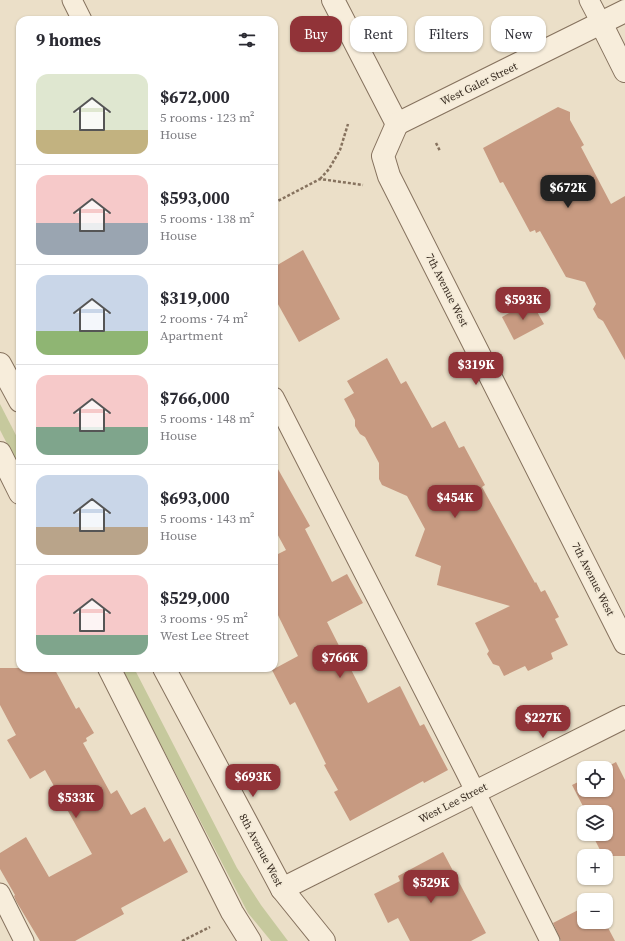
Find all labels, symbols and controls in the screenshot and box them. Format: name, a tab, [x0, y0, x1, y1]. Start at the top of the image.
chip: Buy	[290, 16, 342, 52]
chip: Rent	[350, 16, 407, 52]
chip: Filters	[415, 16, 483, 52]
chip: New	[491, 16, 546, 52]
text: 9 homes	[36, 28, 101, 52]
icon: filters	[236, 29, 258, 51]
street label: West Galer Street	[438, 59, 520, 109]
text: $672,000	[160, 85, 230, 109]
icon: home	[68, 90, 116, 138]
text: 5 rooms · 123 m²	[160, 109, 255, 126]
text: House	[160, 126, 197, 143]
pin: $672K	[540, 175, 596, 209]
text: $672K	[549, 179, 587, 196]
text: $593,000	[160, 186, 230, 210]
icon: home	[68, 191, 116, 239]
text: 5 rooms · 138 m²	[160, 210, 255, 227]
text: House	[160, 227, 197, 244]
street label: 7th Avenue West	[422, 251, 472, 330]
text: $319,000	[160, 286, 230, 310]
pin: $593K	[495, 287, 551, 321]
icon: home	[68, 291, 116, 339]
text: $593K	[504, 291, 542, 308]
text: 2 rooms · 74 m²	[160, 310, 248, 327]
text: Apartment	[160, 327, 223, 344]
pin: $319K	[448, 352, 504, 386]
text: $319K	[457, 356, 495, 373]
text: $766,000	[160, 386, 230, 410]
icon: home	[68, 391, 116, 439]
text: 5 rooms · 148 m²	[160, 410, 255, 427]
text: House	[160, 427, 197, 444]
pin: $454K	[427, 485, 483, 519]
text: $693,000	[160, 486, 230, 510]
text: $454K	[436, 489, 474, 506]
icon: home	[68, 491, 116, 539]
text: 5 rooms · 143 m²	[160, 510, 255, 527]
text: House	[160, 527, 197, 544]
street label: 7th Avenue West	[568, 540, 618, 619]
text: $529,000	[160, 586, 230, 610]
icon: home	[68, 591, 116, 639]
text: 3 rooms · 95 m²	[160, 610, 248, 627]
text: West Lee Street	[160, 627, 249, 644]
pin: $766K	[312, 645, 368, 679]
text: $766K	[321, 649, 359, 666]
pin: $227K	[515, 705, 571, 739]
text: $227K	[524, 709, 562, 726]
map controls	[577, 761, 613, 929]
button: locate	[577, 761, 613, 797]
pin: $693K	[225, 764, 281, 798]
text: $693K	[234, 768, 272, 785]
street label: West Lee Street	[416, 779, 490, 827]
pin: $533K	[48, 785, 104, 819]
text: $533K	[57, 789, 95, 806]
button: layers	[577, 805, 613, 841]
street label: 8th Avenue West	[236, 811, 287, 889]
button: +	[577, 849, 613, 885]
pin: $529K	[403, 870, 459, 904]
text: $529K	[412, 874, 450, 891]
button: −	[577, 893, 613, 929]

